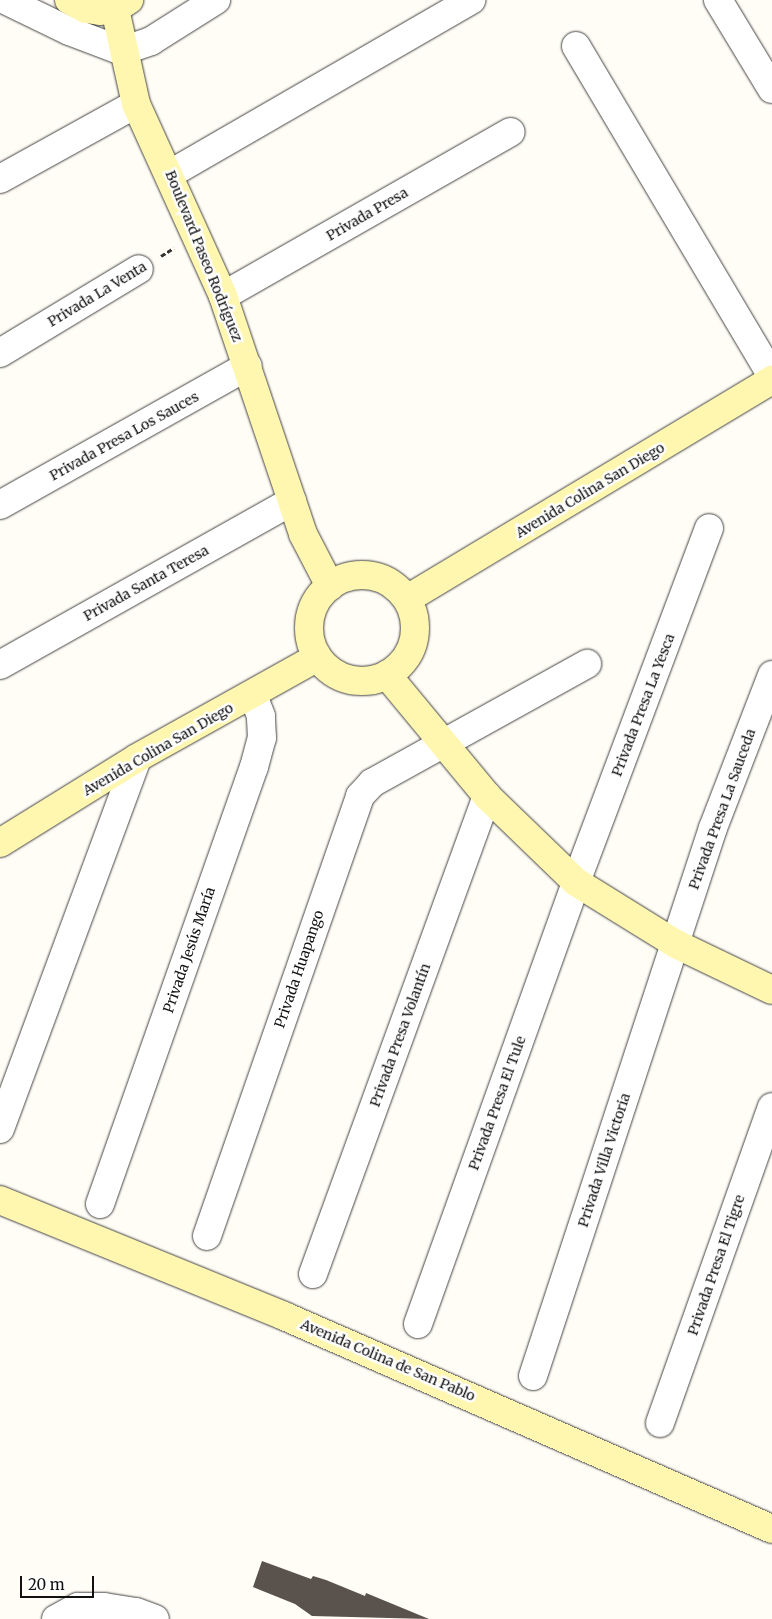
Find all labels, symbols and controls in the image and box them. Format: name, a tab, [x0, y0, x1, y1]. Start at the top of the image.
street label: Boulevard Paseo Rodríguez	[162, 168, 246, 344]
street label: Privada Presa	[323, 184, 411, 244]
street label: Privada La Venta	[45, 258, 149, 330]
street label: Privada Presa Los Sauces	[47, 388, 201, 484]
street label: Avenida Colina San Diego	[512, 439, 668, 541]
street label: Privada Santa Teresa	[80, 542, 212, 624]
street label: Privada Presa La Yesca	[608, 631, 678, 779]
street label: Avenida Colina San Diego	[80, 699, 236, 799]
street label: Privada Presa La Sauceda	[685, 726, 759, 892]
street label: Privada Jesús María	[160, 885, 218, 1015]
street label: Privada Huapango	[271, 908, 327, 1030]
street label: Privada Presa Volantín	[366, 961, 434, 1109]
street label: Privada Presa El Tule	[465, 1034, 529, 1172]
street label: Privada Villa Victoria	[574, 1091, 634, 1229]
street label: Privada Presa El Tigre	[684, 1193, 748, 1337]
street label: Avenida Colina de San Pablo	[298, 1316, 478, 1404]
scale bar	[22, 1566, 96, 1598]
text: 20 m	[28, 1575, 65, 1594]

